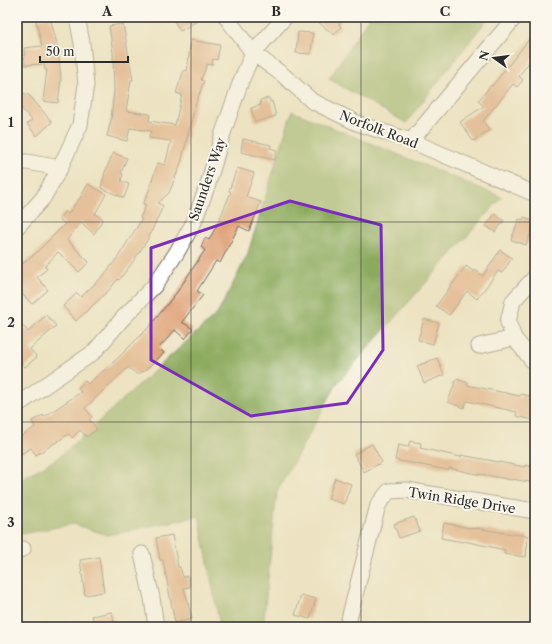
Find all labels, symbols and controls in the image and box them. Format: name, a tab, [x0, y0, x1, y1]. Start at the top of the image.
text: A	[101, 3, 113, 19]
text: B	[271, 3, 281, 19]
text: C	[440, 3, 450, 19]
scale bar	[40, 38, 128, 64]
north arrow	[474, 38, 514, 78]
text: 50 m	[46, 44, 75, 59]
text: N	[476, 49, 492, 62]
street label: Norfolk Road	[337, 107, 421, 151]
text: 1	[8, 114, 14, 130]
street label: Saunders Way	[185, 135, 229, 223]
text: 2	[7, 314, 15, 330]
street label: Twin Ridge Drive	[407, 484, 517, 516]
text: 3	[7, 514, 15, 530]

